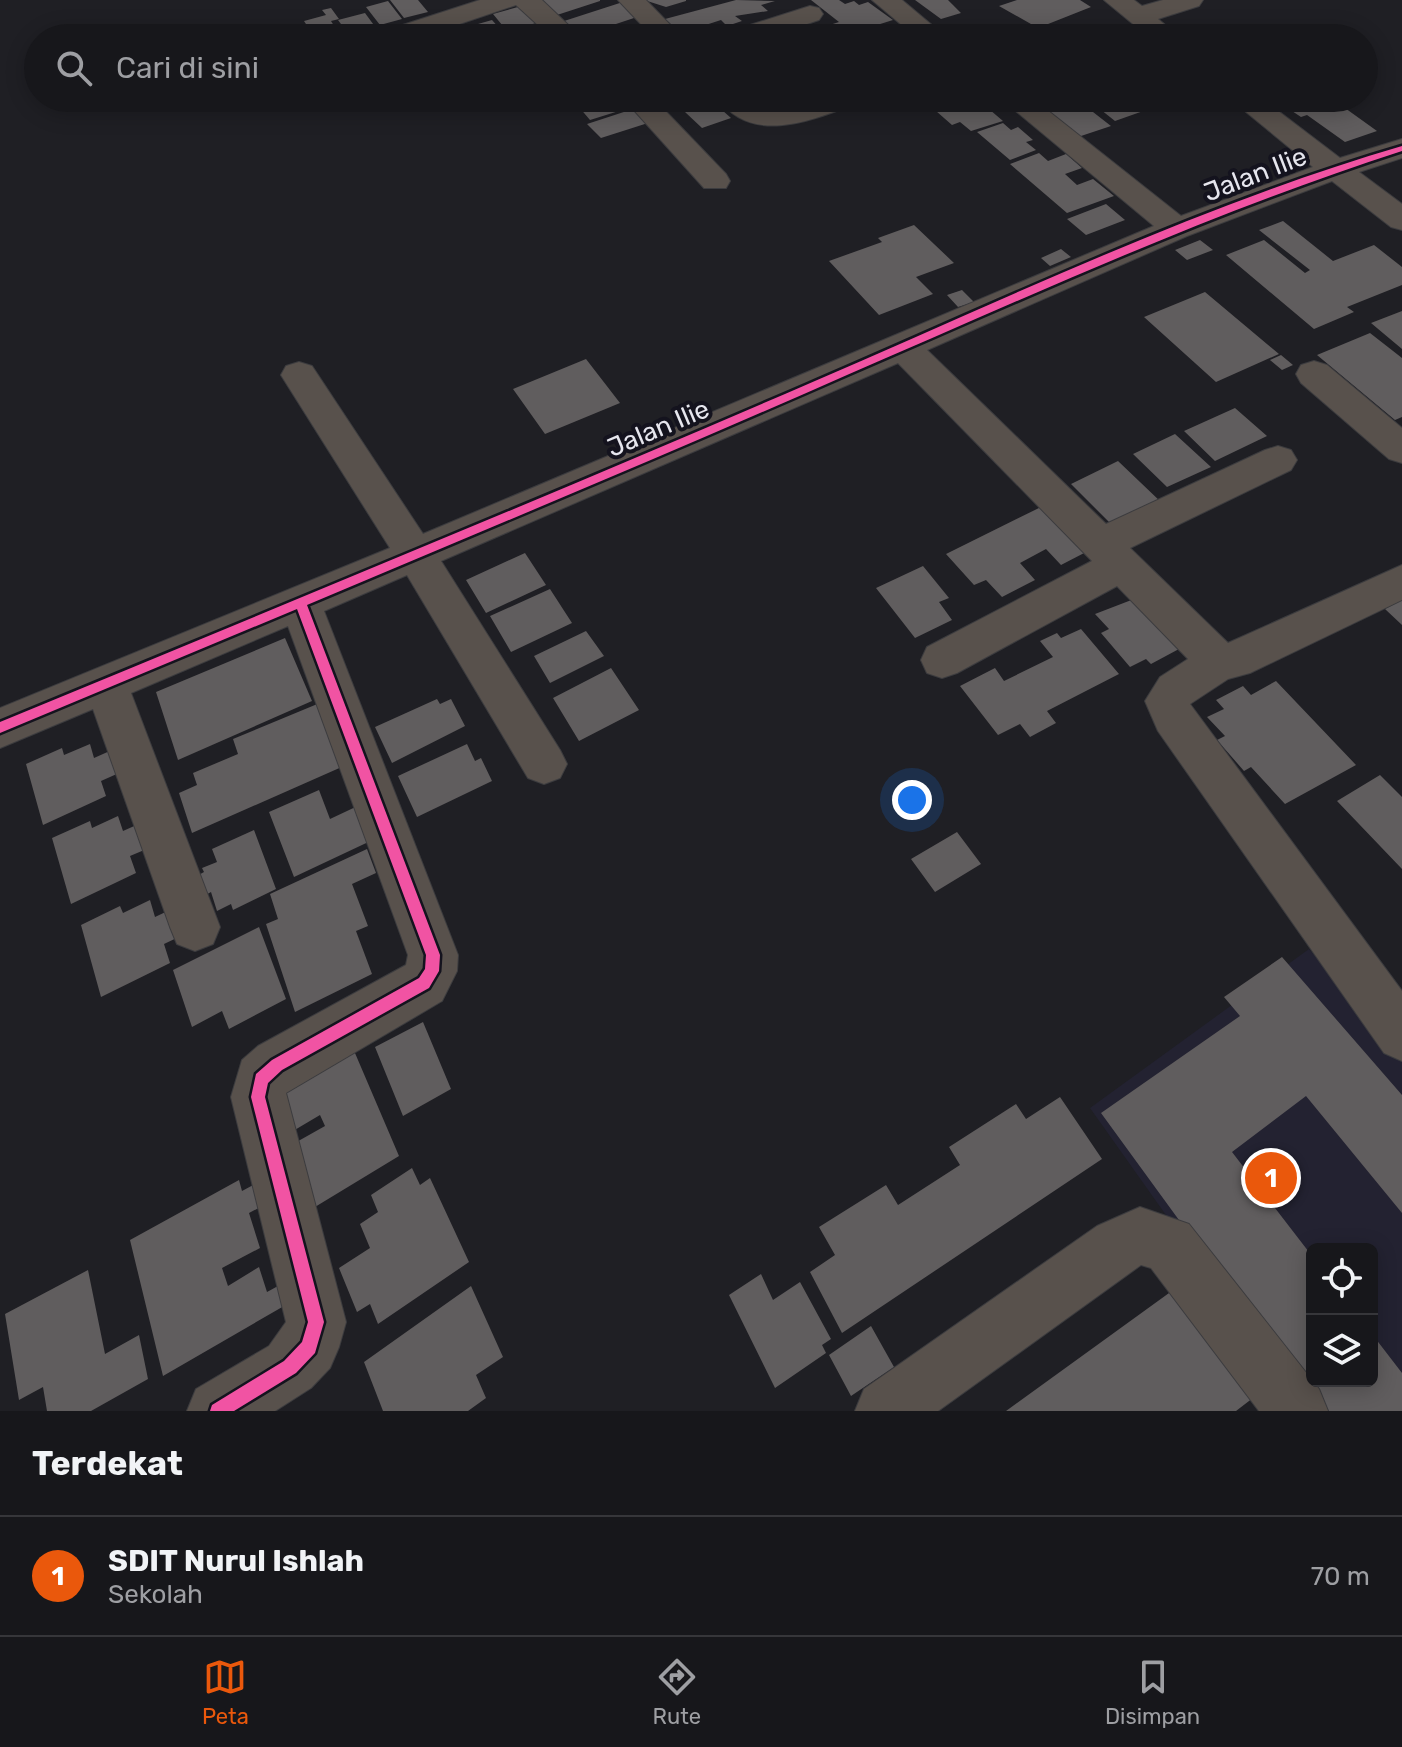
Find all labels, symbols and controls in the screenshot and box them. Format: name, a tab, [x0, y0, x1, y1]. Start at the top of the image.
search box	[24, 24, 1378, 112]
icon: search	[52, 46, 96, 90]
text: Cari di sini	[116, 50, 259, 86]
street label: Jalan Ilie	[1199, 141, 1311, 208]
street label: Jalan Ilie	[603, 393, 714, 464]
your location	[892, 780, 932, 820]
pin: 1	[1245, 1148, 1297, 1208]
map controls	[1306, 1243, 1378, 1387]
button: locate	[1306, 1243, 1378, 1315]
button: layers	[1306, 1315, 1378, 1387]
text: Terdekat	[32, 1443, 183, 1484]
text: SDIT Nurul Ishlah	[108, 1543, 364, 1579]
text: 1	[52, 1561, 64, 1592]
text: 70 m	[1311, 1561, 1370, 1592]
text: Sekolah	[108, 1579, 203, 1610]
tab: Peta	[202, 1655, 249, 1730]
tab: Rute	[653, 1655, 701, 1730]
tab: Disimpan	[1105, 1655, 1200, 1730]

